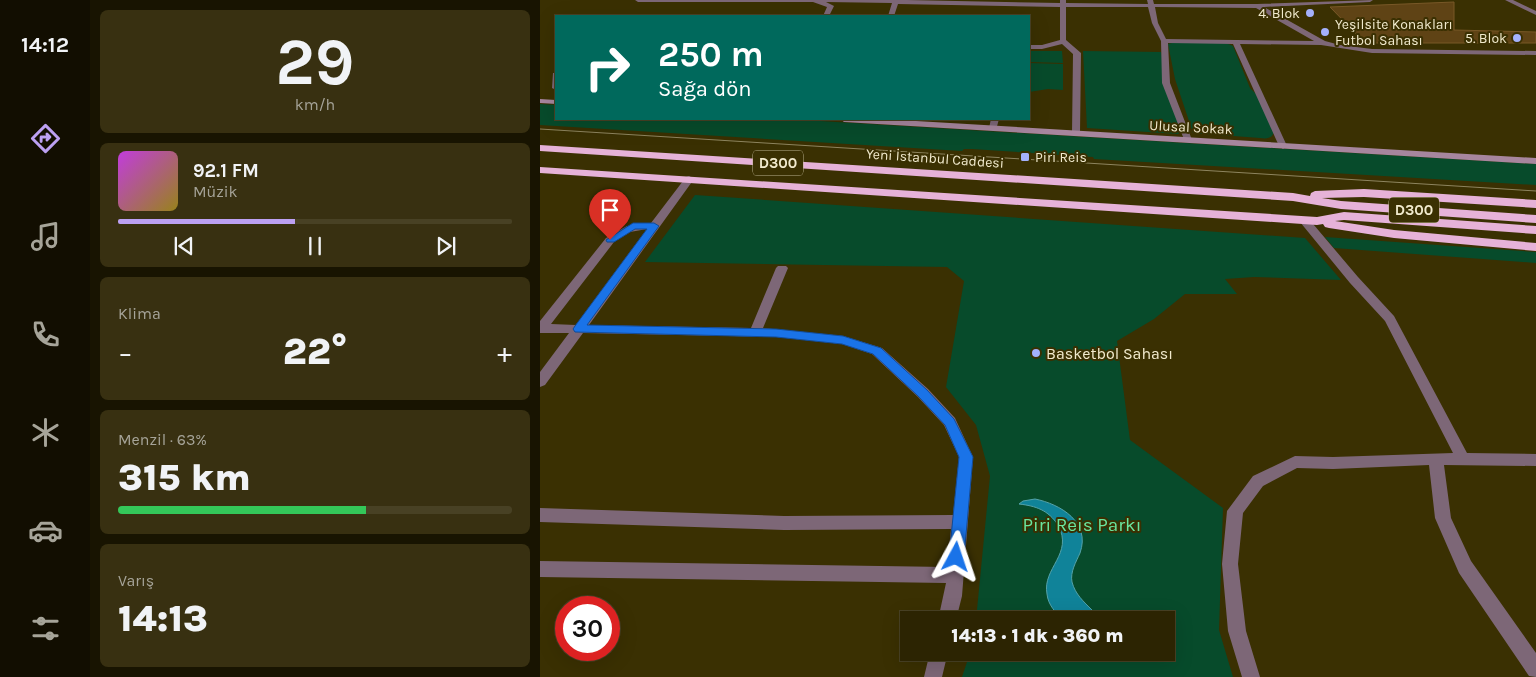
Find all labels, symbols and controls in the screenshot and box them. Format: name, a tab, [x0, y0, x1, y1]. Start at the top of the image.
place label: 4. Blok	[1258, 5, 1300, 22]
marker: 4. Blok	[1304, 7, 1316, 19]
place label: Yeşilsite Konakları Futbol Sahası	[1335, 16, 1453, 49]
text: 29	[276, 24, 354, 100]
marker: Yeşilsite Konakları Futbol Sahası	[1319, 26, 1331, 38]
place label: 5. Blok	[1465, 30, 1507, 47]
text: 14:12	[21, 32, 69, 58]
marker: 5. Blok	[1511, 32, 1523, 44]
text: 250 m	[658, 34, 764, 75]
icon: right	[575, 35, 640, 100]
text: Sağa dön	[658, 76, 752, 102]
text: km/h	[295, 95, 335, 114]
street label: Ulusal Sokak	[1149, 117, 1233, 138]
icon: directions	[28, 121, 63, 156]
street label: Yeni İstanbul Caddesi	[865, 145, 1004, 172]
place label: Piri Reis	[1035, 149, 1087, 166]
road number: D300	[753, 150, 803, 176]
marker: Piri Reis	[1019, 151, 1031, 163]
text: 92.1 FM	[193, 160, 259, 182]
text: Müzik	[193, 182, 238, 201]
pin	[589, 189, 631, 240]
icon: arrive	[596, 196, 624, 224]
road number: D300	[1389, 198, 1439, 222]
icon: music	[28, 219, 63, 254]
icon: previous	[170, 232, 198, 260]
icon: pause	[301, 232, 329, 260]
icon: next	[432, 232, 460, 260]
text: Klima	[118, 304, 161, 323]
icon: phone	[28, 317, 63, 352]
text: 22°	[283, 329, 347, 374]
text: −	[118, 336, 133, 369]
text: +	[497, 336, 512, 369]
place label: Basketbol Sahası	[1046, 344, 1173, 363]
marker: Basketbol Sahası	[1030, 347, 1042, 359]
icon: climate	[28, 415, 63, 450]
text: Menzil · 63%	[118, 430, 207, 449]
text: 315 km	[118, 455, 251, 500]
icon: car	[28, 513, 63, 548]
park label: Piri Reis Parkı	[1023, 514, 1142, 536]
position arrow	[929, 530, 981, 582]
text: Varış	[118, 571, 154, 590]
text: 14:13	[118, 596, 208, 641]
speed limit sign: 30	[555, 596, 620, 661]
icon: filters	[28, 611, 63, 646]
text: 14:13 · 1 dk · 360 m	[951, 625, 1124, 647]

